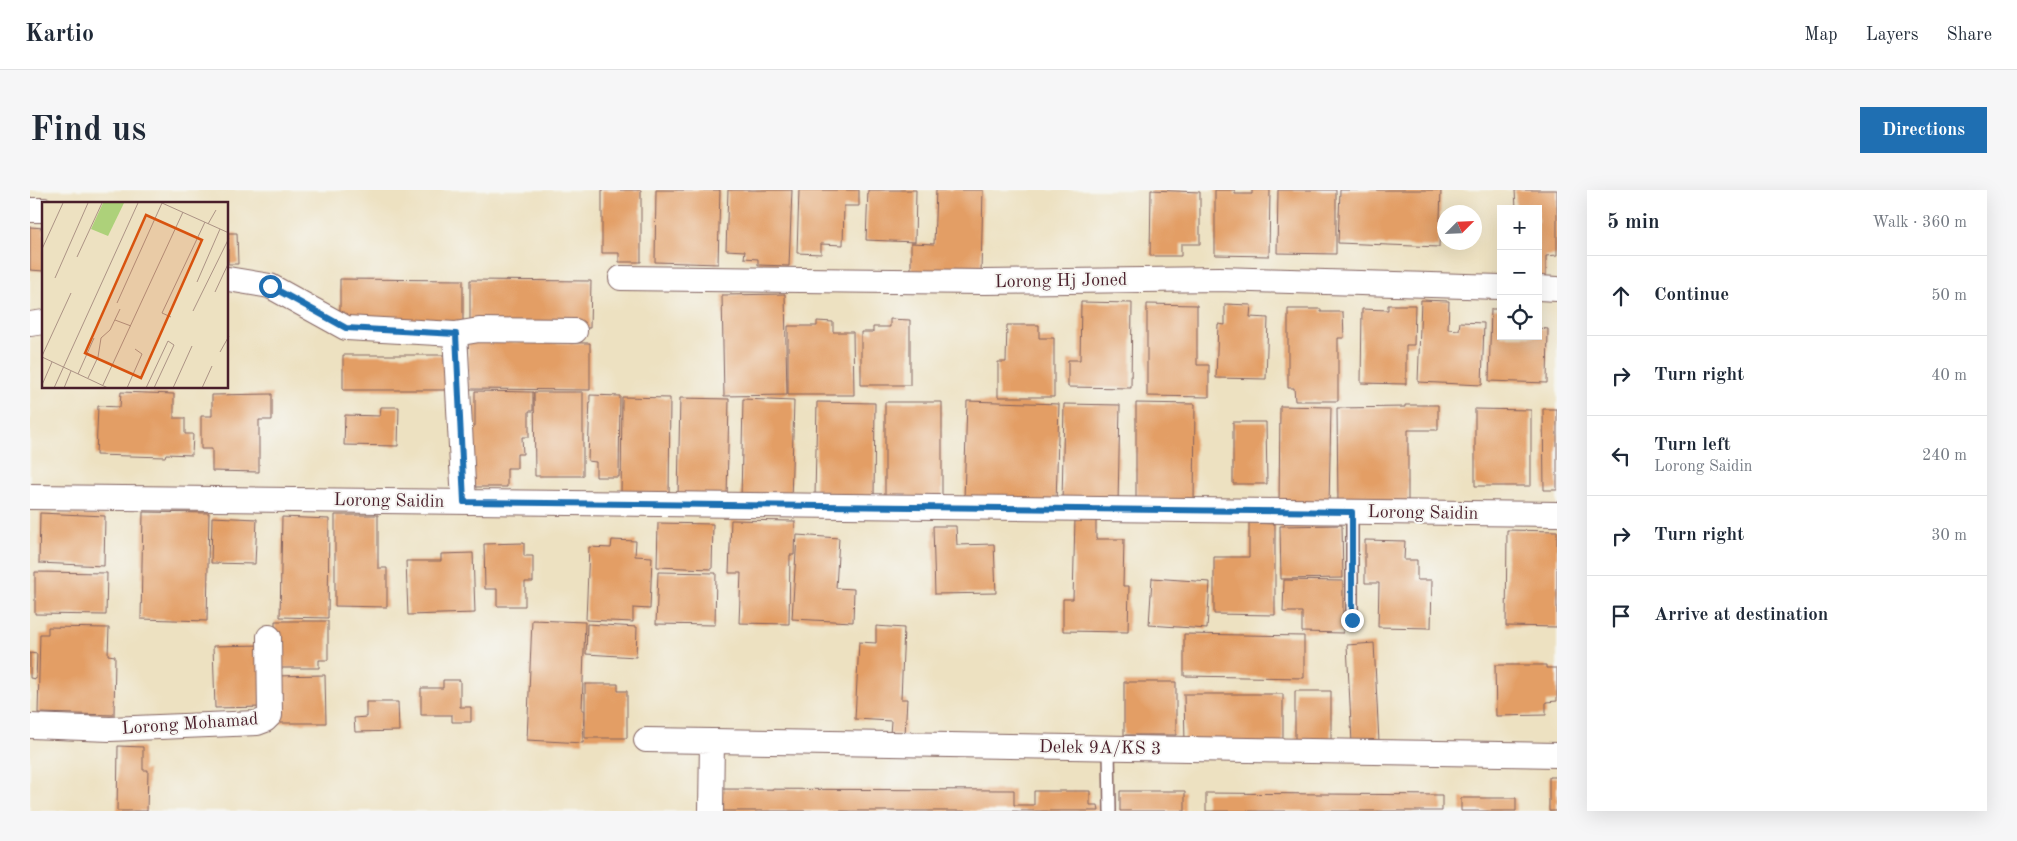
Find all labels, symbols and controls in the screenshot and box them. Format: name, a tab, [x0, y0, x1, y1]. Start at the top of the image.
text: Kartio	[25, 23, 94, 47]
text: Map	[1804, 26, 1838, 44]
text: Layers	[1866, 26, 1918, 44]
text: Share	[1946, 26, 1992, 44]
button: Directions	[1860, 107, 1987, 153]
text: Find us	[30, 113, 146, 148]
inset map	[42, 202, 229, 389]
north arrow	[1437, 205, 1482, 250]
map controls	[1497, 205, 1542, 340]
button: +	[1497, 205, 1542, 250]
text: 5 min	[1607, 212, 1660, 233]
text: Walk · 360 m	[1872, 215, 1967, 231]
button: −	[1497, 250, 1542, 295]
street label: Lorong Hj Joned	[994, 271, 1128, 291]
route start	[259, 275, 282, 298]
icon: ahead	[1607, 282, 1635, 310]
text: Continue	[1654, 286, 1729, 305]
text: 50 m	[1931, 288, 1967, 304]
button: locate	[1497, 295, 1542, 340]
icon: right	[1607, 362, 1635, 390]
text: Turn right	[1654, 366, 1744, 385]
text: 40 m	[1931, 368, 1967, 384]
text: Turn left	[1654, 436, 1731, 455]
icon: left	[1607, 442, 1635, 470]
text: 240 m	[1922, 448, 1967, 464]
text: Lorong Saidin	[1654, 459, 1752, 475]
street label: Lorong Saidin	[334, 491, 445, 511]
street label: Lorong Saidin	[1368, 503, 1479, 523]
icon: right	[1607, 522, 1635, 550]
text: Turn right	[1654, 526, 1744, 545]
text: 30 m	[1931, 528, 1967, 544]
icon: arrive	[1607, 602, 1635, 630]
text: Arrive at destination	[1654, 606, 1828, 625]
route end	[1341, 609, 1364, 632]
street label: Lorong Mohamad	[121, 710, 259, 738]
street label: Delek 9A/KS 3	[1039, 738, 1161, 758]

